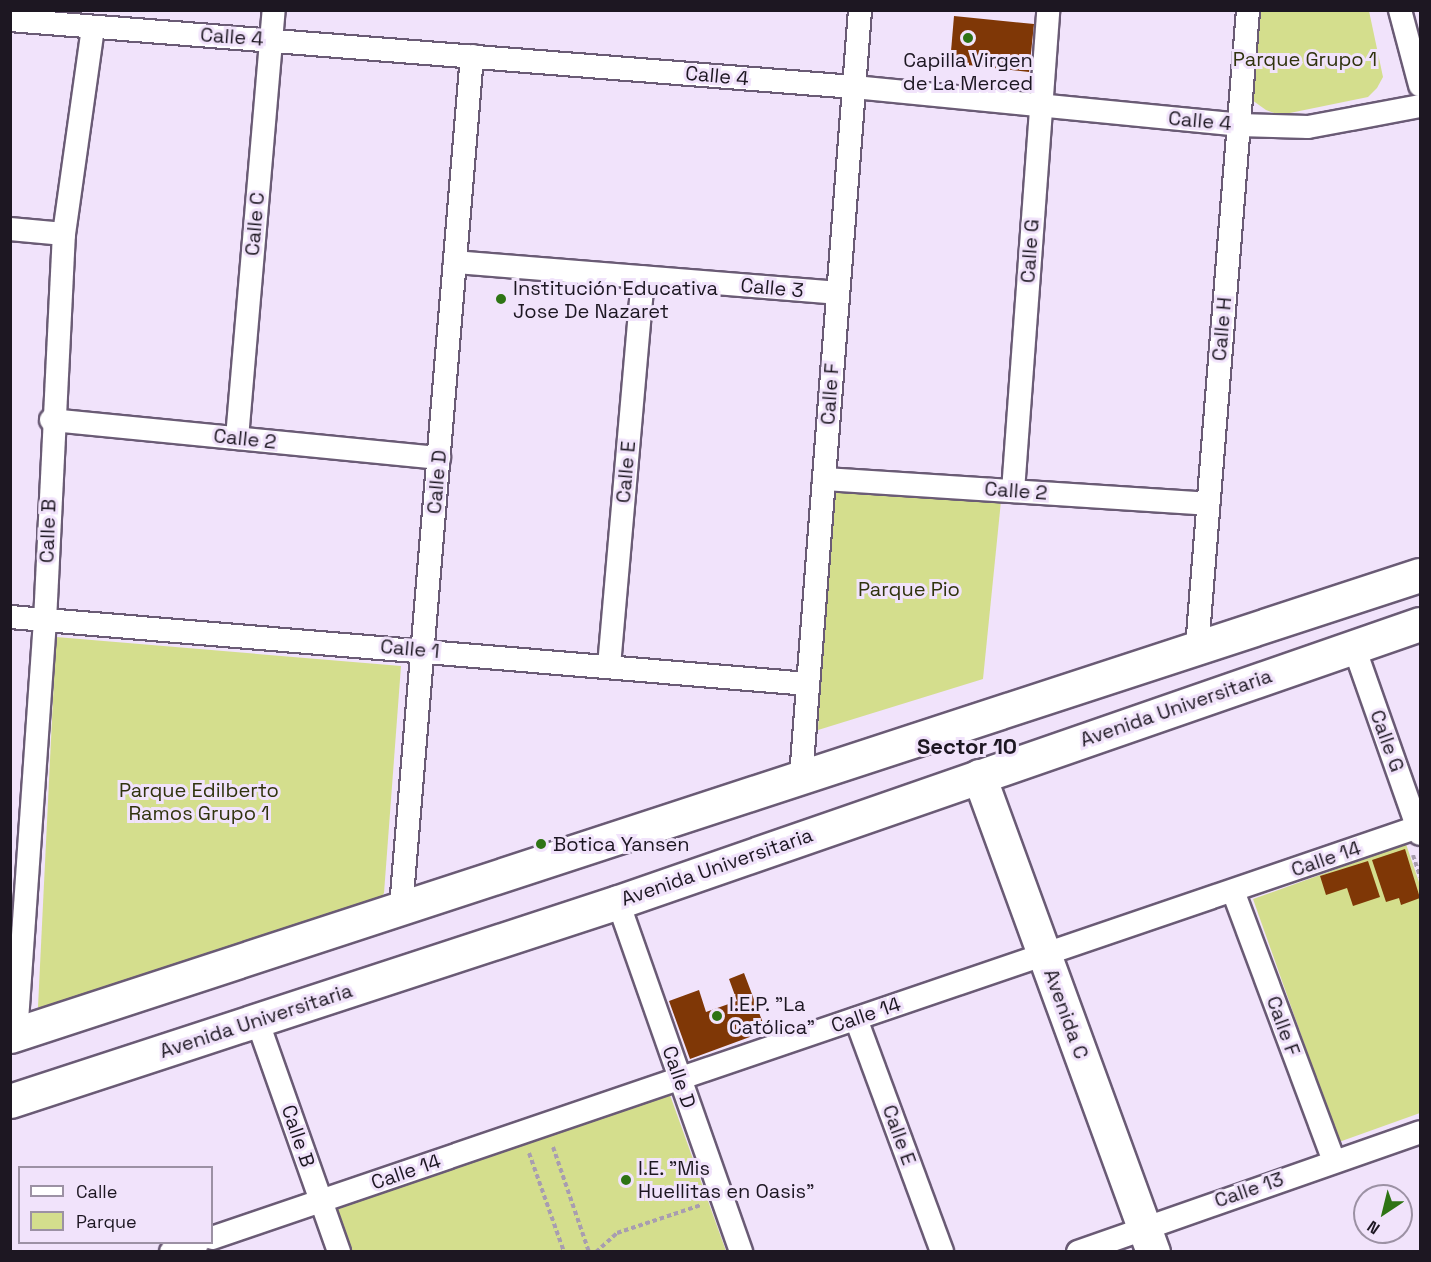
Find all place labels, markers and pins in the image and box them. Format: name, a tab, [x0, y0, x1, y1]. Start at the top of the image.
marker: Capilla Virgen de La Merced	[961, 31, 975, 45]
place label: Capilla Virgen de La Merced	[903, 48, 1033, 95]
place label: Institución Educativa Jose De Nazaret	[513, 276, 718, 323]
marker: Institución Educativa Jose De Nazaret	[494, 292, 508, 306]
place label: Botica Yansen	[553, 832, 690, 856]
marker: Botica Yansen	[534, 837, 548, 851]
place label: I.E.P. "La Católica"	[729, 993, 815, 1040]
marker: I.E.P. "La Católica"	[710, 1009, 724, 1023]
place label: I.E. "Mis Huellitas en Oasis"	[638, 1156, 815, 1203]
marker: I.E. "Mis Huellitas en Oasis"	[619, 1173, 633, 1187]

